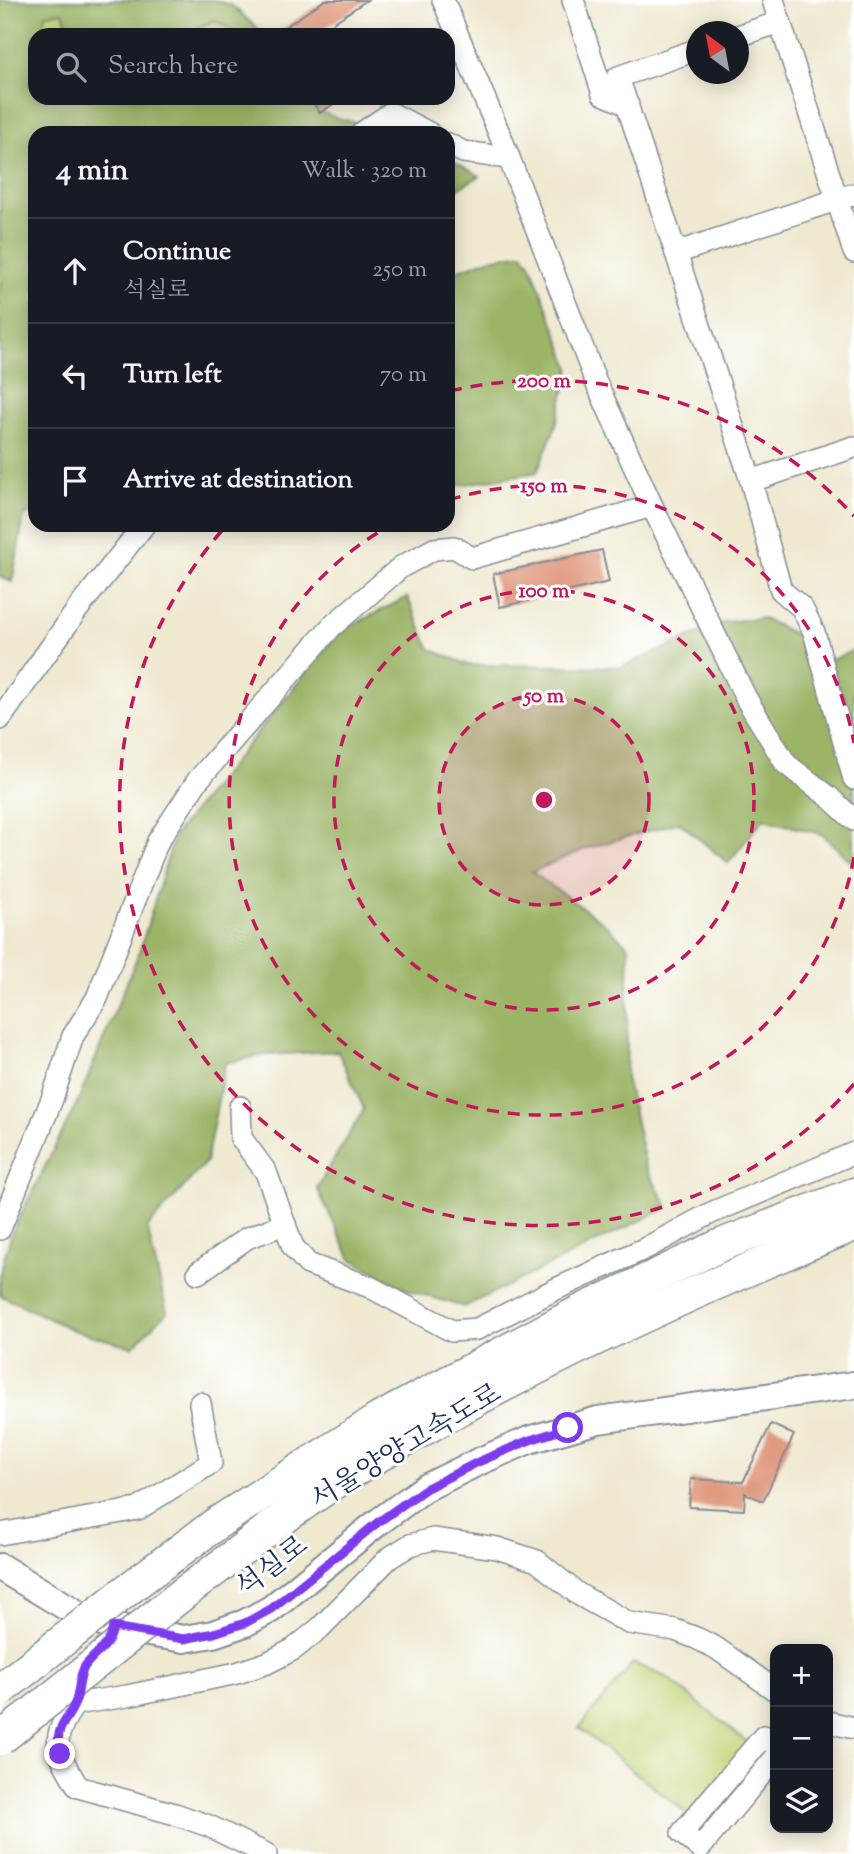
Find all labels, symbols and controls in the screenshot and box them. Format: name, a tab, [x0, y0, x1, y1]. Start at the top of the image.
north arrow	[686, 21, 749, 84]
search box	[28, 28, 455, 105]
icon: search	[52, 48, 90, 86]
text: Search here	[108, 48, 238, 85]
text: 4 min	[56, 150, 129, 193]
text: Walk · 320 m	[301, 155, 427, 188]
text: Continue	[123, 234, 231, 271]
icon: ahead	[56, 252, 94, 290]
text: 250 m	[372, 254, 427, 287]
text: 석실로	[123, 275, 190, 308]
icon: left	[56, 357, 94, 395]
text: Turn left	[123, 357, 222, 394]
text: 70 m	[380, 359, 427, 392]
text: 200 m	[517, 367, 572, 397]
icon: arrive	[56, 462, 94, 500]
text: Arrive at destination	[123, 462, 353, 499]
text: 150 m	[520, 472, 568, 502]
text: 100 m	[519, 577, 570, 607]
text: 50 m	[522, 682, 565, 712]
centre of rings	[532, 788, 556, 812]
street label: 서울양양고속도로	[304, 1375, 510, 1520]
route start	[552, 1412, 583, 1443]
street label: 석실로	[228, 1527, 317, 1608]
map controls	[770, 1644, 833, 1833]
button: +	[770, 1644, 833, 1707]
button: −	[770, 1707, 833, 1770]
route end	[44, 1738, 75, 1769]
button: layers	[770, 1770, 833, 1833]

